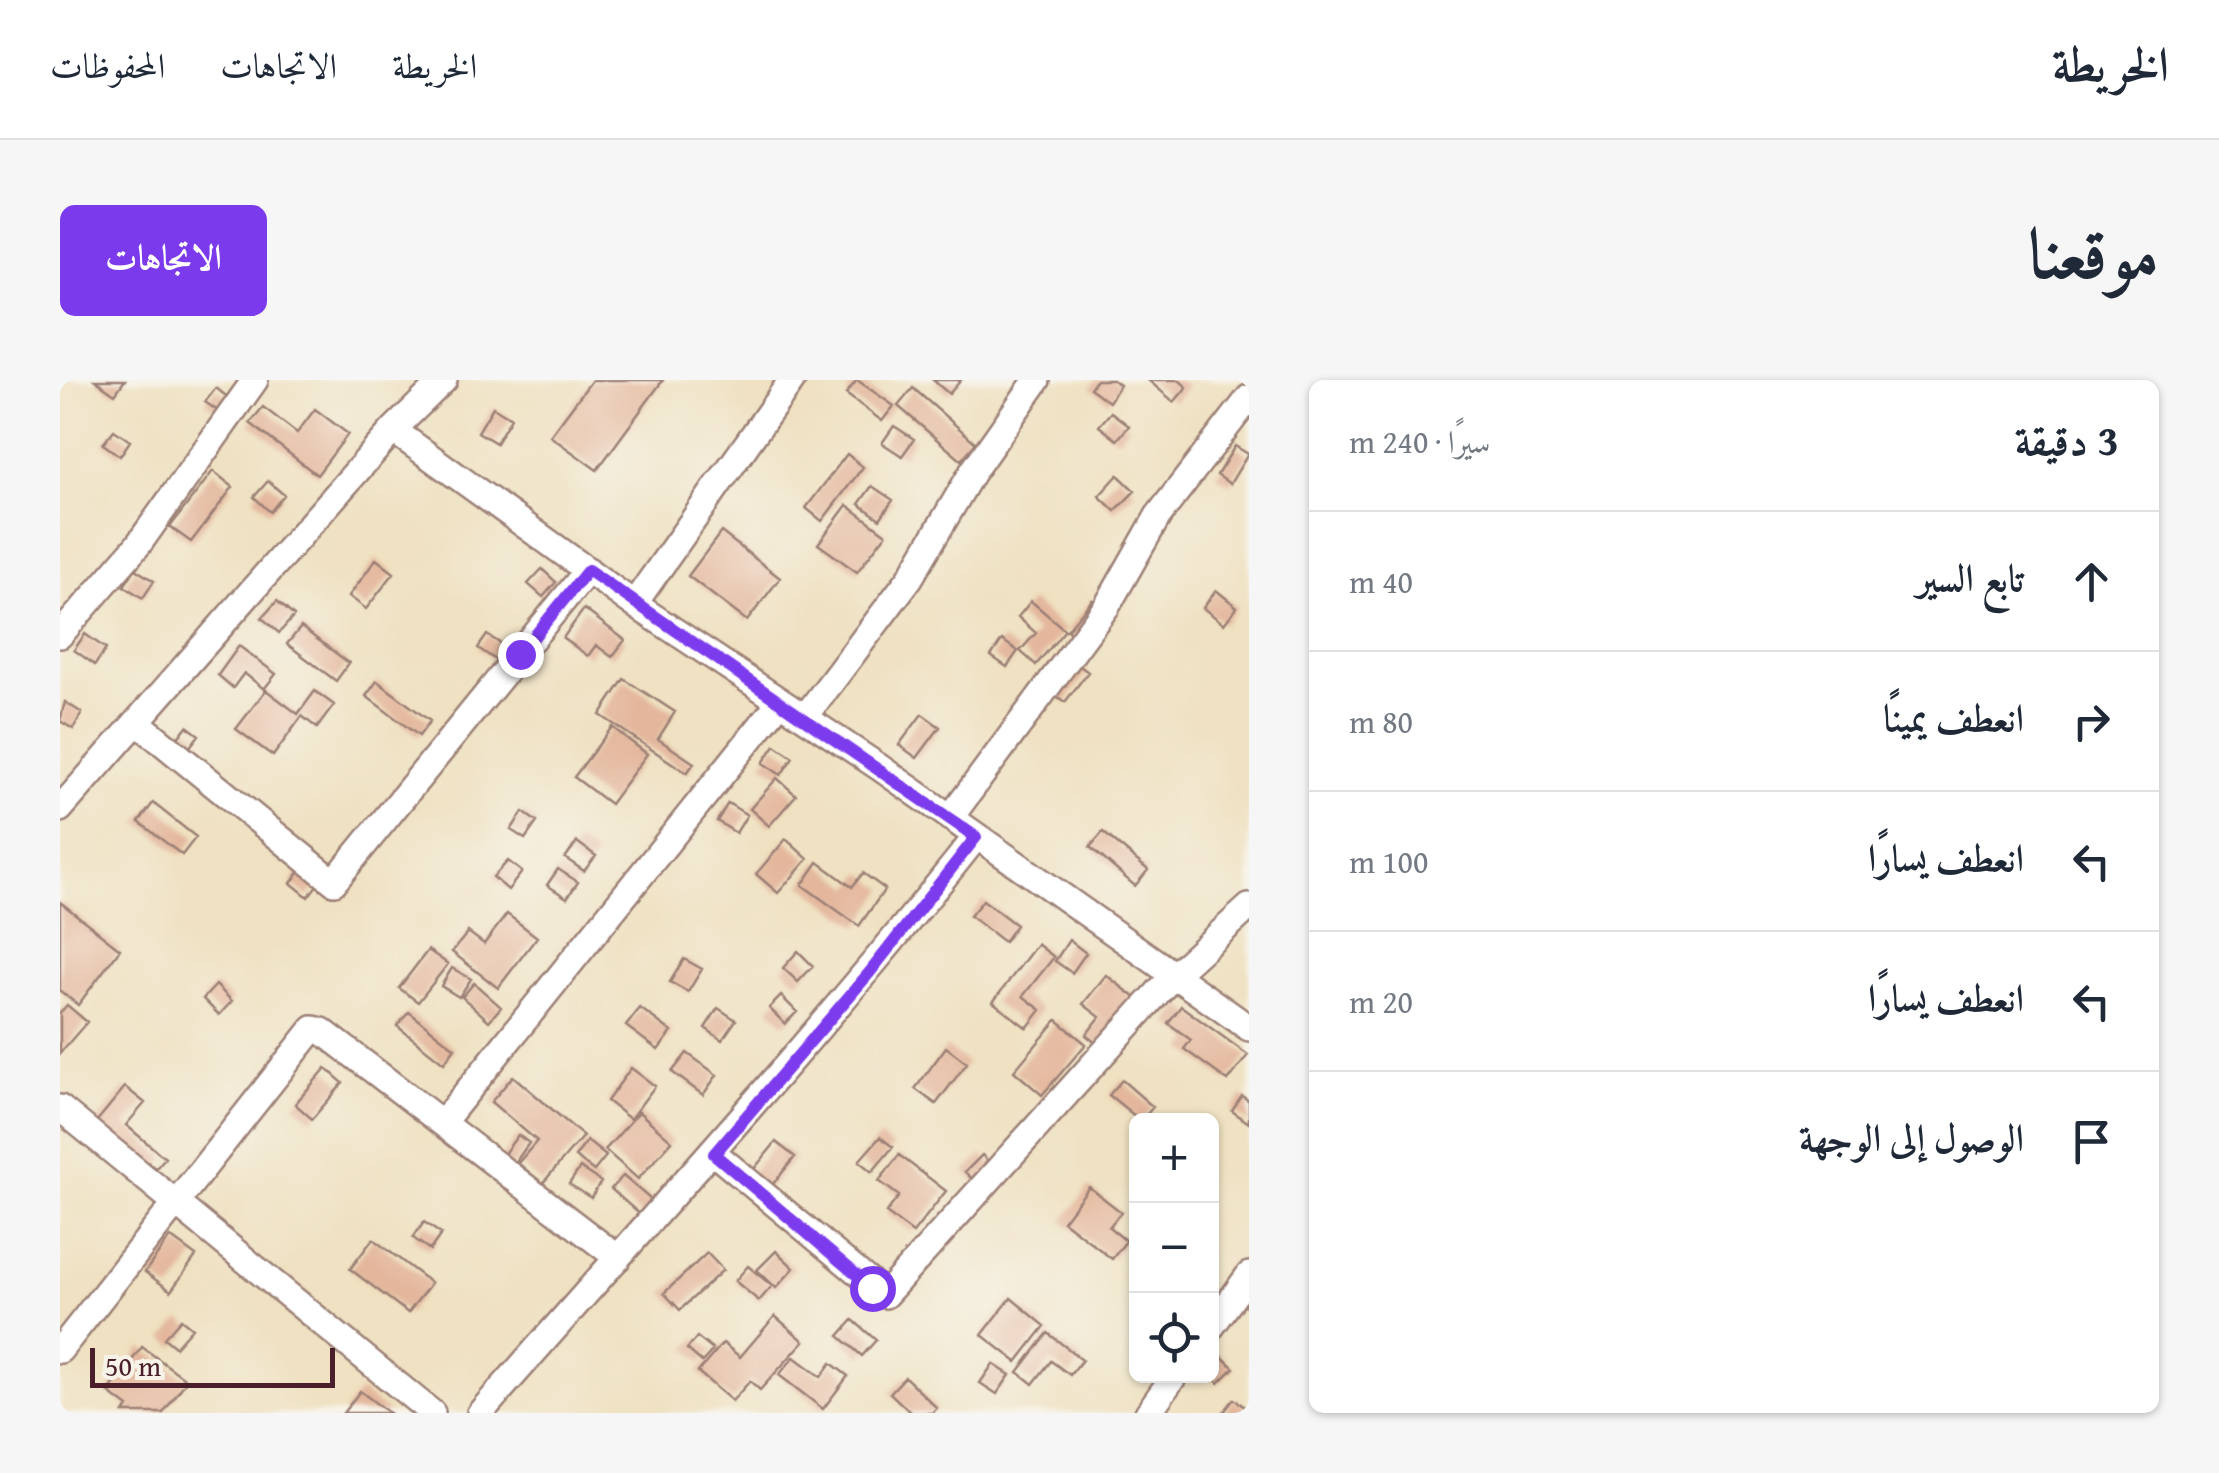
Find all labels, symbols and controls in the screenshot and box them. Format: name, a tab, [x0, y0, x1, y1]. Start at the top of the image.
text: الخريطة	[2052, 28, 2169, 99]
text: المحفوظات	[50, 40, 165, 91]
text: الاتجاهات	[220, 40, 337, 91]
text: الخريطة	[392, 40, 477, 91]
text: موقعنا	[2028, 201, 2159, 304]
button: الاتجاهات	[60, 205, 267, 316]
text: 3 دقيقة	[2015, 409, 2119, 470]
text: سيرًا · 240 m	[1349, 418, 1491, 465]
text: تابع السير	[1916, 549, 2024, 605]
icon: ahead	[2064, 554, 2119, 609]
text: 40 m	[1349, 558, 1413, 605]
route end	[498, 632, 544, 678]
text: انعطف يمينًا	[1883, 689, 2024, 745]
icon: right	[2064, 694, 2119, 749]
text: 80 m	[1349, 698, 1413, 745]
text: انعطف يسارًا	[1868, 829, 2024, 885]
icon: left	[2064, 834, 2119, 889]
text: 100 m	[1349, 838, 1428, 885]
text: انعطف يسارًا	[1868, 969, 2024, 1025]
icon: left	[2064, 974, 2119, 1029]
text: 20 m	[1349, 978, 1413, 1025]
text: الوصول إلى الوجهة	[1799, 1109, 2024, 1165]
map controls	[1129, 1113, 1219, 1383]
button: +	[1129, 1113, 1219, 1203]
icon: arrive	[2064, 1114, 2119, 1169]
button: −	[1129, 1203, 1219, 1293]
route start	[850, 1266, 896, 1312]
button: locate	[1129, 1293, 1219, 1383]
scale bar	[90, 1343, 335, 1388]
text: 50 m	[105, 1345, 161, 1386]

